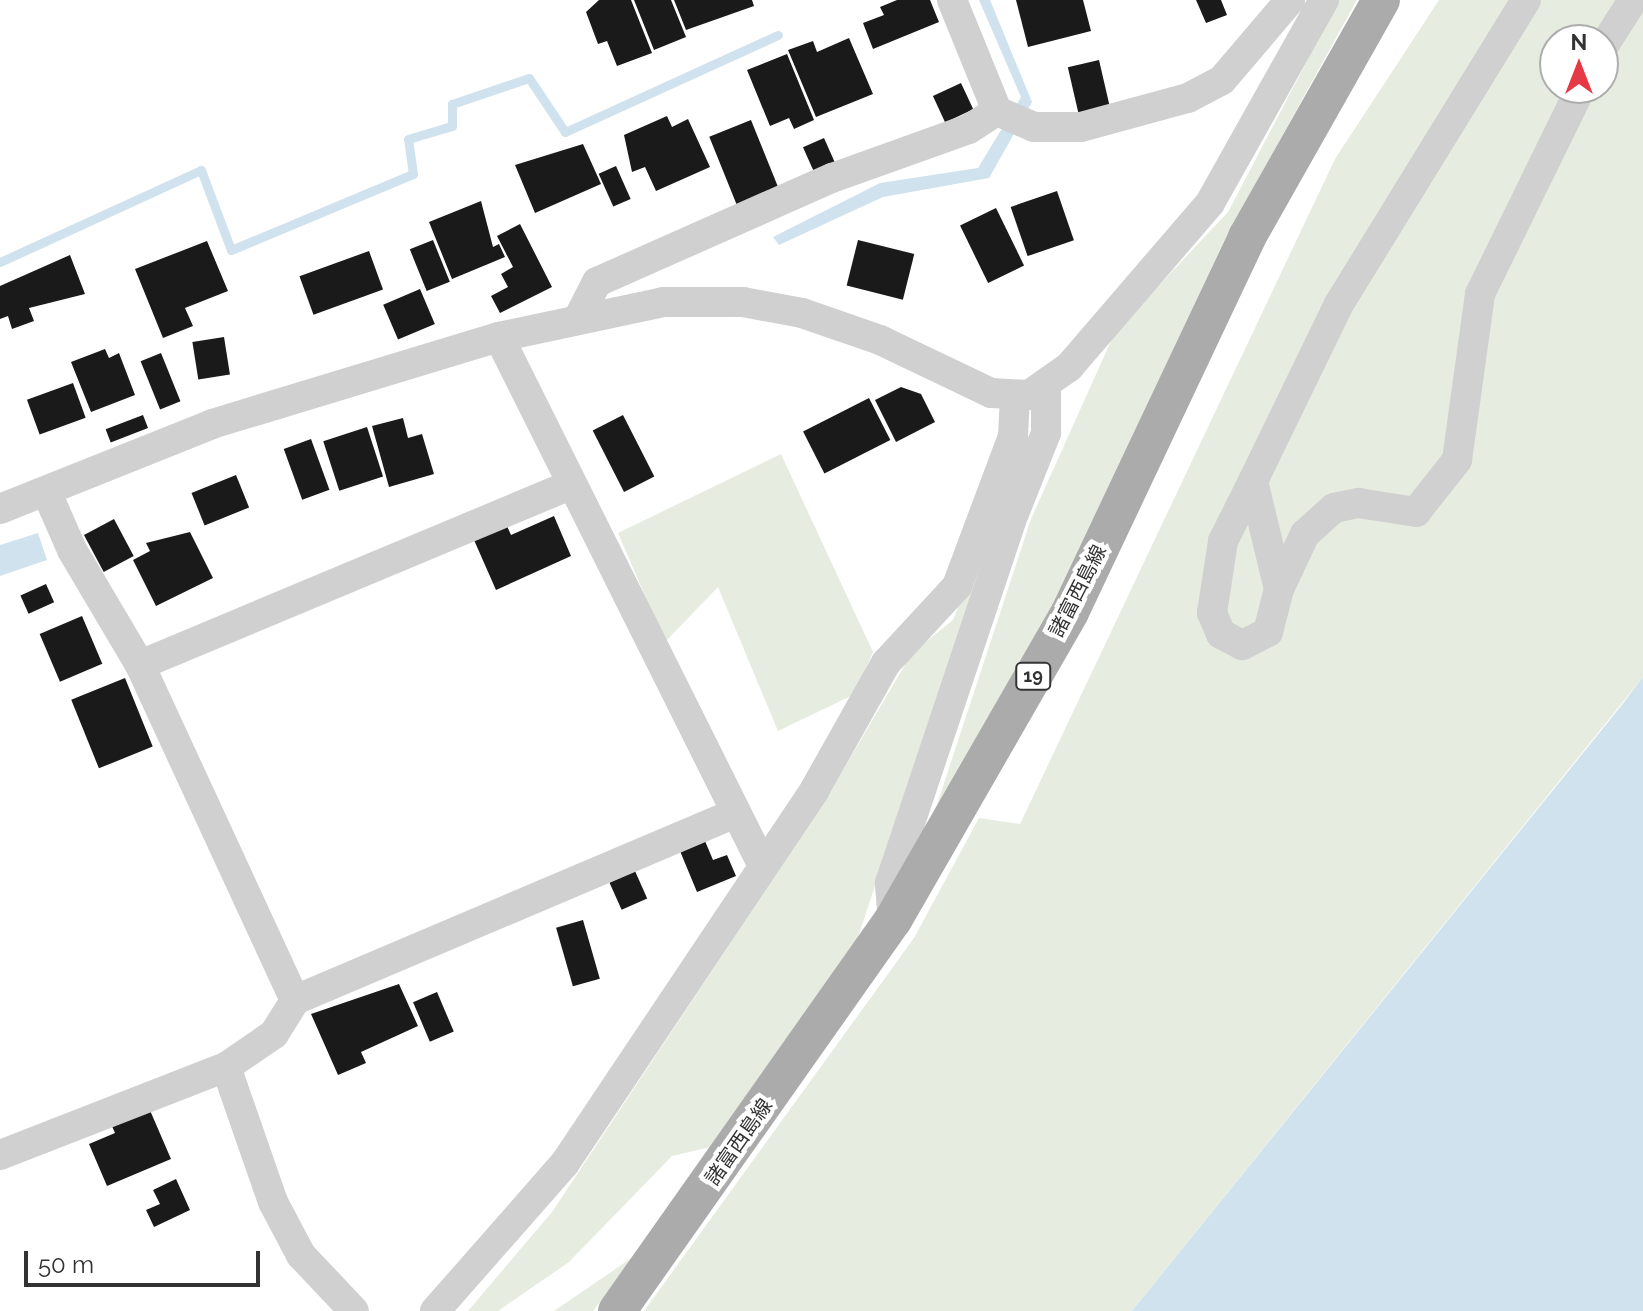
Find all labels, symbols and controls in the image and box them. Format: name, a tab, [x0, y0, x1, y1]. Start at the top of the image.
north arrow	[1539, 24, 1619, 104]
text: N	[1571, 29, 1587, 55]
street label: 諸富西島線	[1045, 541, 1111, 641]
road number: 19	[1015, 662, 1051, 690]
street label: 諸富西島線	[700, 1094, 778, 1190]
scale bar	[28, 1235, 264, 1285]
text: 50 m	[38, 1250, 94, 1279]

